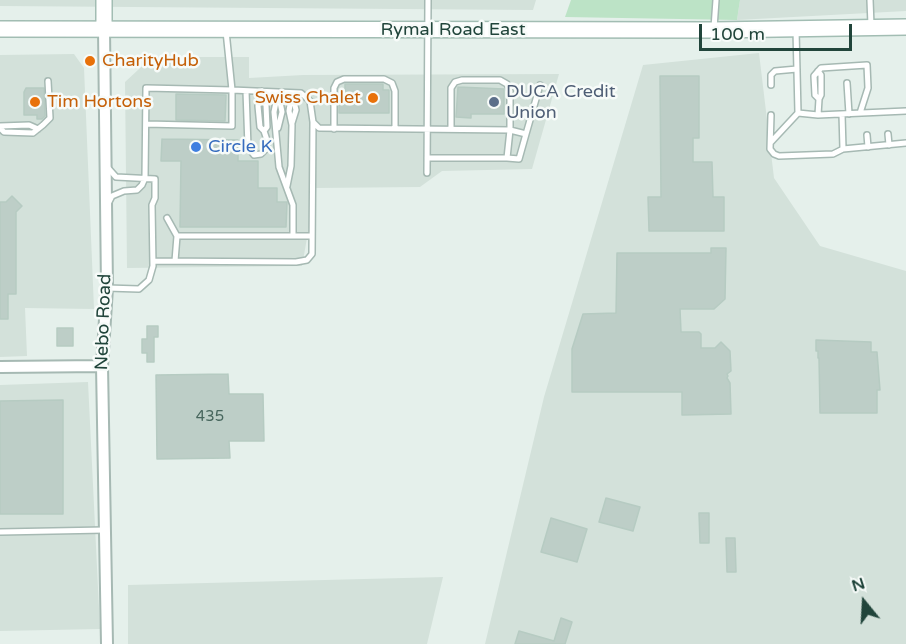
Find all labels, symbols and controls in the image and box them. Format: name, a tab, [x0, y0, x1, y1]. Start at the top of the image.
scale bar	[702, 12, 855, 50]
street label: Rymal Road East	[380, 19, 526, 41]
text: 100 m	[710, 23, 765, 45]
place label: CharityHub	[102, 50, 199, 72]
marker: CharityHub	[83, 54, 97, 68]
place label: DUCA Credit Union	[506, 81, 616, 124]
place label: Swiss Chalet	[255, 87, 361, 109]
place label: Tim Hortons	[47, 91, 152, 113]
marker: Swiss Chalet	[366, 91, 380, 105]
marker: Tim Hortons	[28, 95, 42, 109]
marker: DUCA Credit Union	[487, 95, 501, 109]
place label: Circle K	[208, 136, 273, 158]
marker: Circle K	[189, 140, 203, 154]
street label: Nebo Road	[92, 273, 116, 371]
house number: 435	[196, 408, 224, 426]
north arrow	[834, 572, 894, 632]
text: N	[849, 573, 868, 596]

